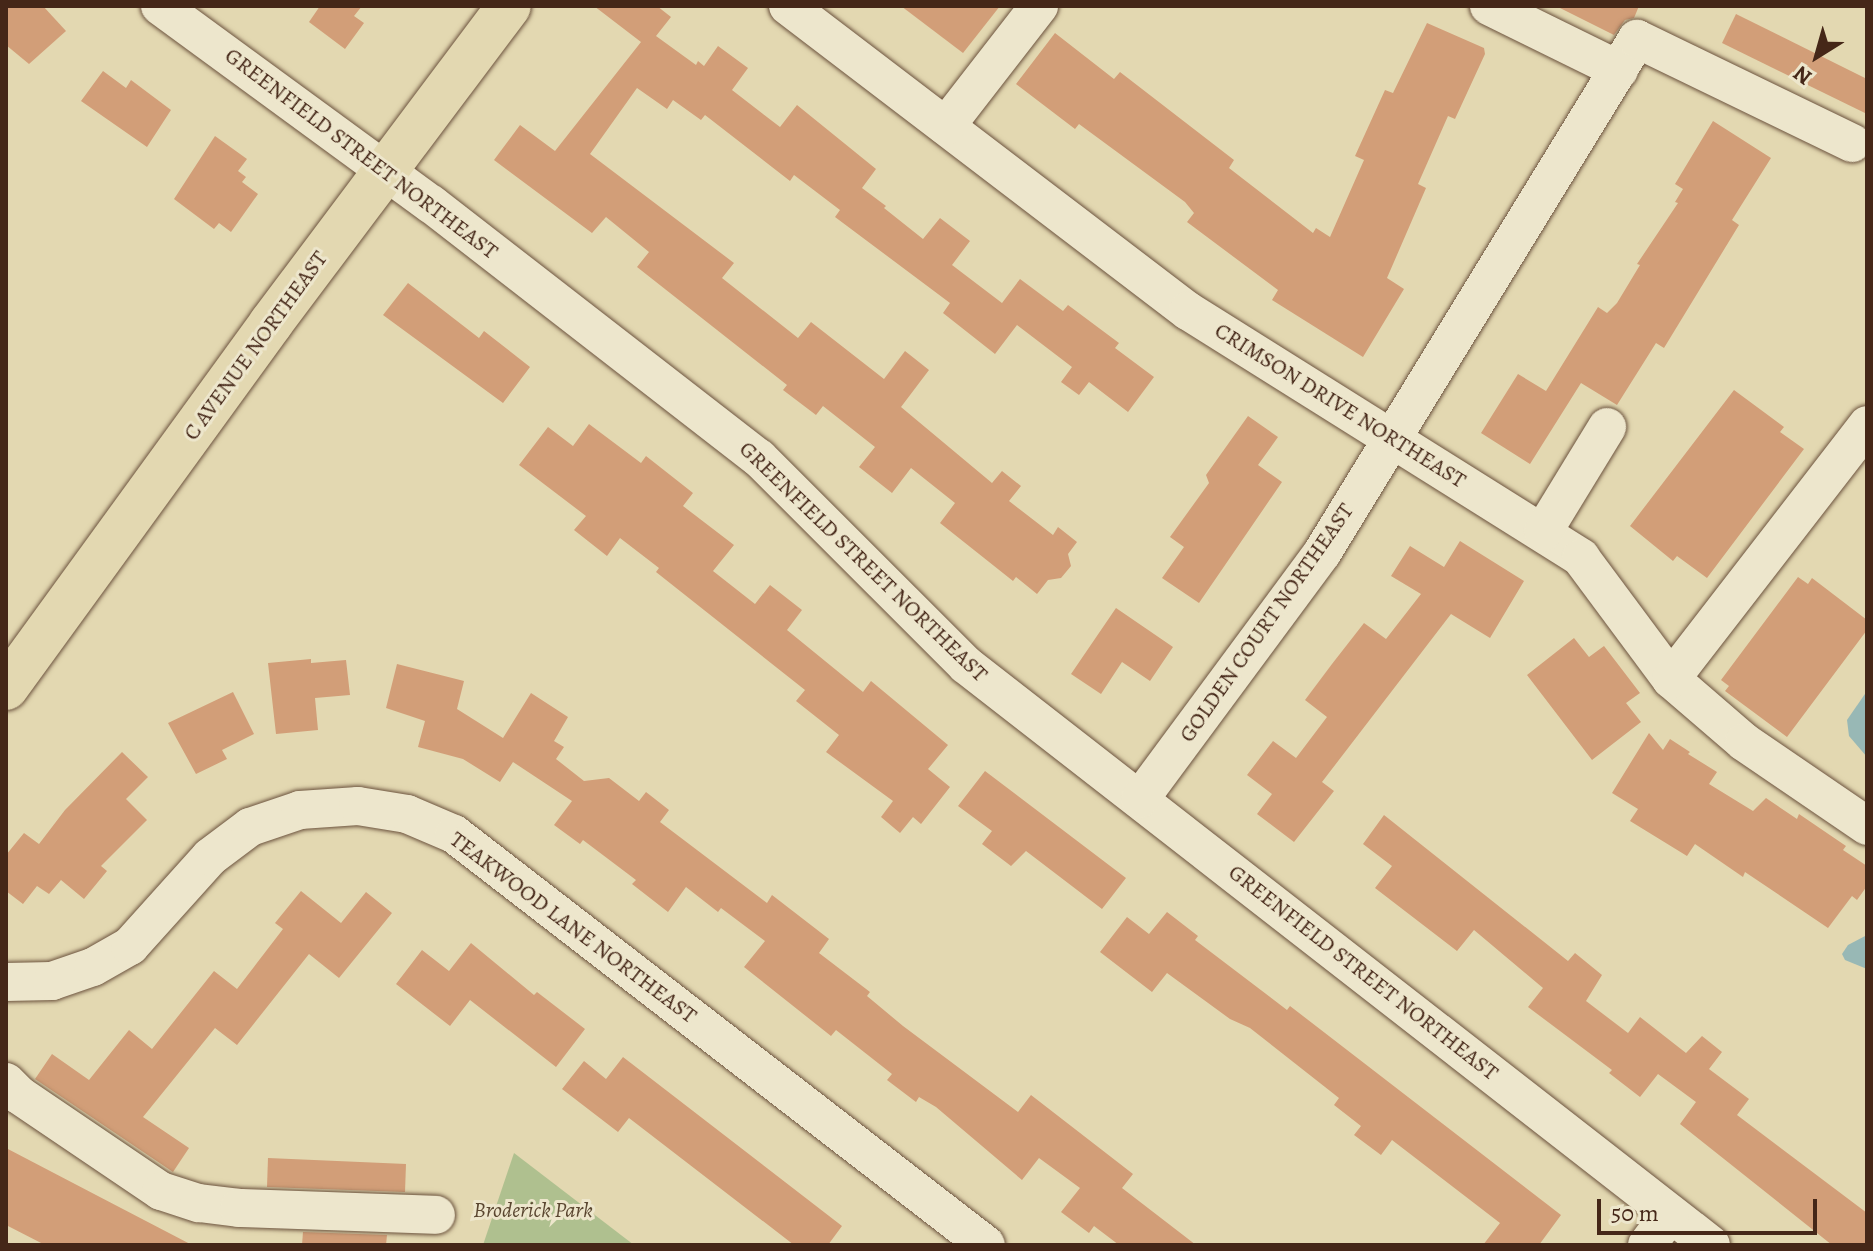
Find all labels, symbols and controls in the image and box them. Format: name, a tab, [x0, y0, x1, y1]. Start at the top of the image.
north arrow	[1777, 16, 1857, 96]
street label: GREENFIELD STREET NORTHEAST	[219, 43, 503, 265]
text: N	[1787, 58, 1818, 92]
street label: C AVENUE NORTHEAST	[179, 246, 333, 446]
street label: CRIMSON DRIVE NORTHEAST	[1210, 318, 1470, 494]
street label: GREENFIELD STREET NORTHEAST	[733, 436, 993, 688]
street label: GOLDEN COURT NORTHEAST	[1174, 499, 1360, 747]
street label: TEAKWOOD LANE NORTHEAST	[444, 827, 702, 1029]
street label: GREENFIELD STREET NORTHEAST	[1223, 860, 1503, 1086]
scale bar	[1601, 1183, 1821, 1233]
text: 50 m	[1611, 1197, 1659, 1229]
park label: Broderick Park	[473, 1198, 593, 1224]

